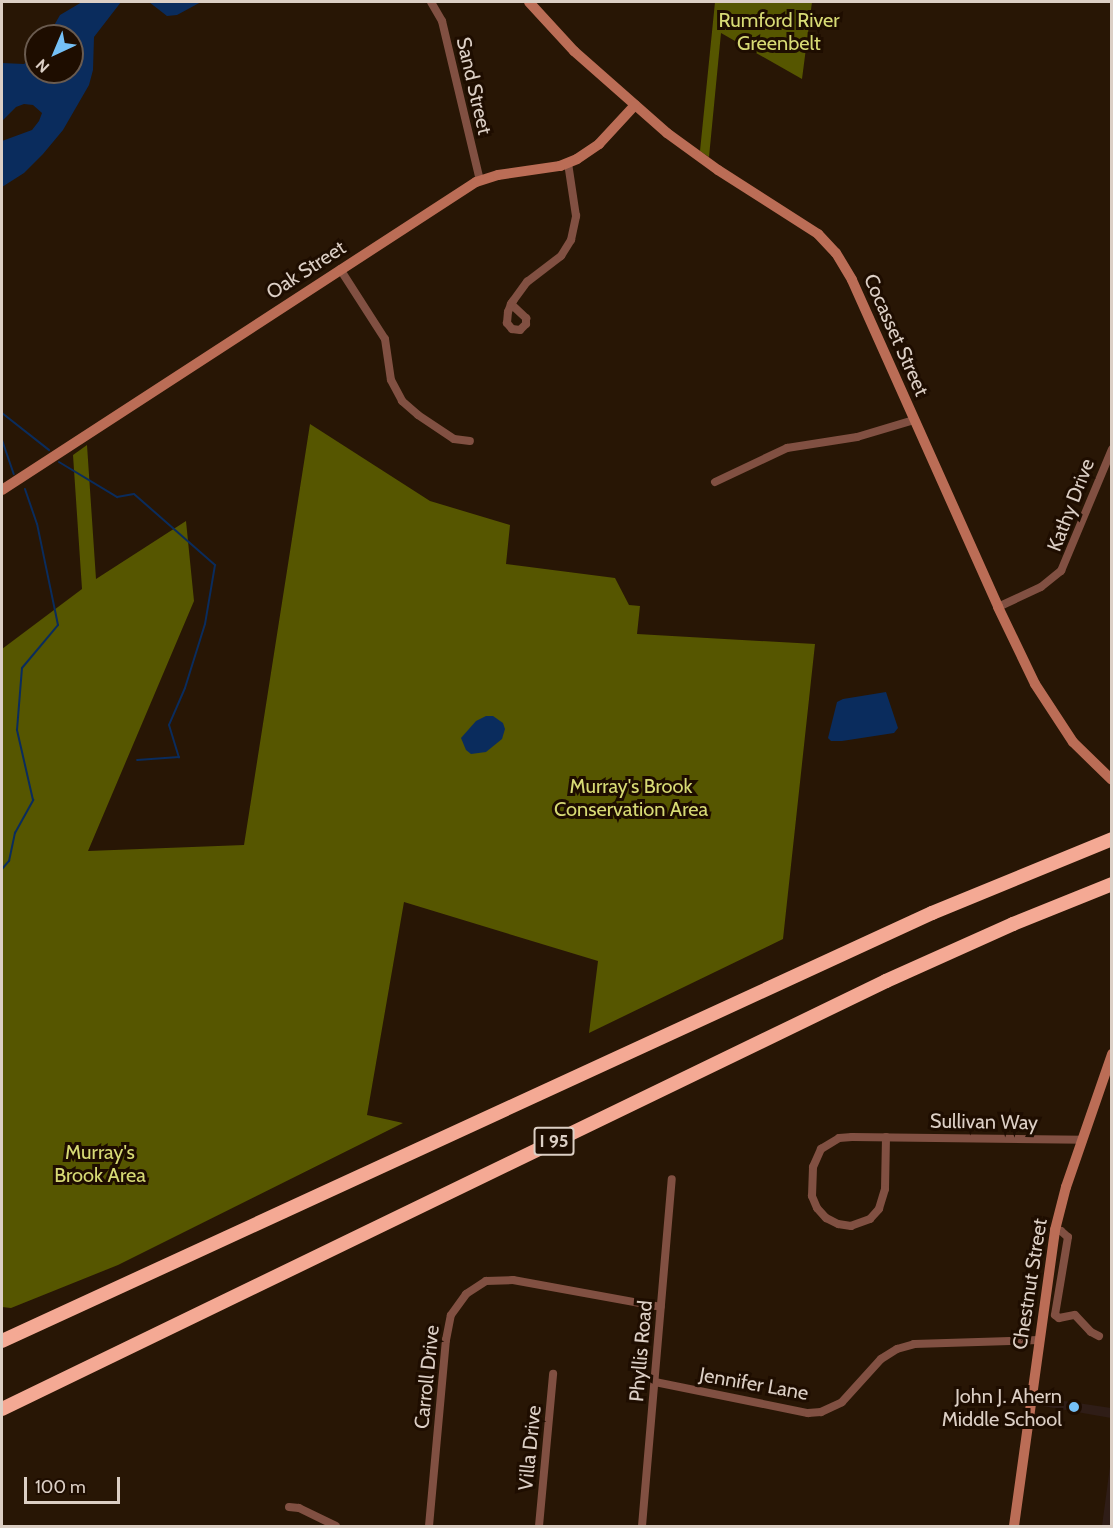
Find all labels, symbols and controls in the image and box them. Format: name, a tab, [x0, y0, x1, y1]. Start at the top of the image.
park label: Rumford River Greenbelt	[718, 8, 840, 55]
north arrow	[24, 24, 84, 84]
street label: Sand Street	[451, 35, 497, 137]
text: N	[32, 55, 53, 77]
street label: Oak Street	[262, 236, 350, 304]
street label: Cocasset Street	[858, 270, 934, 400]
street label: Kathy Drive	[1042, 455, 1100, 555]
park label: Murray's Brook Conservation Area	[554, 775, 708, 822]
street label: Sullivan Way	[930, 1109, 1038, 1135]
road number: I 95	[533, 1126, 575, 1156]
park label: Murray's Brook Area	[54, 1141, 146, 1188]
street label: Chestnut Street	[1008, 1217, 1052, 1351]
street label: Phyllis Road	[625, 1299, 657, 1403]
street label: Carroll Drive	[410, 1324, 444, 1430]
street label: Jennifer Lane	[698, 1363, 810, 1405]
place label: John J. Ahern Middle School	[942, 1384, 1062, 1431]
marker: John J. Ahern Middle School	[1067, 1400, 1081, 1414]
street label: Villa Drive	[514, 1404, 546, 1492]
scale bar	[27, 1465, 123, 1503]
text: 100 m	[35, 1476, 86, 1498]

